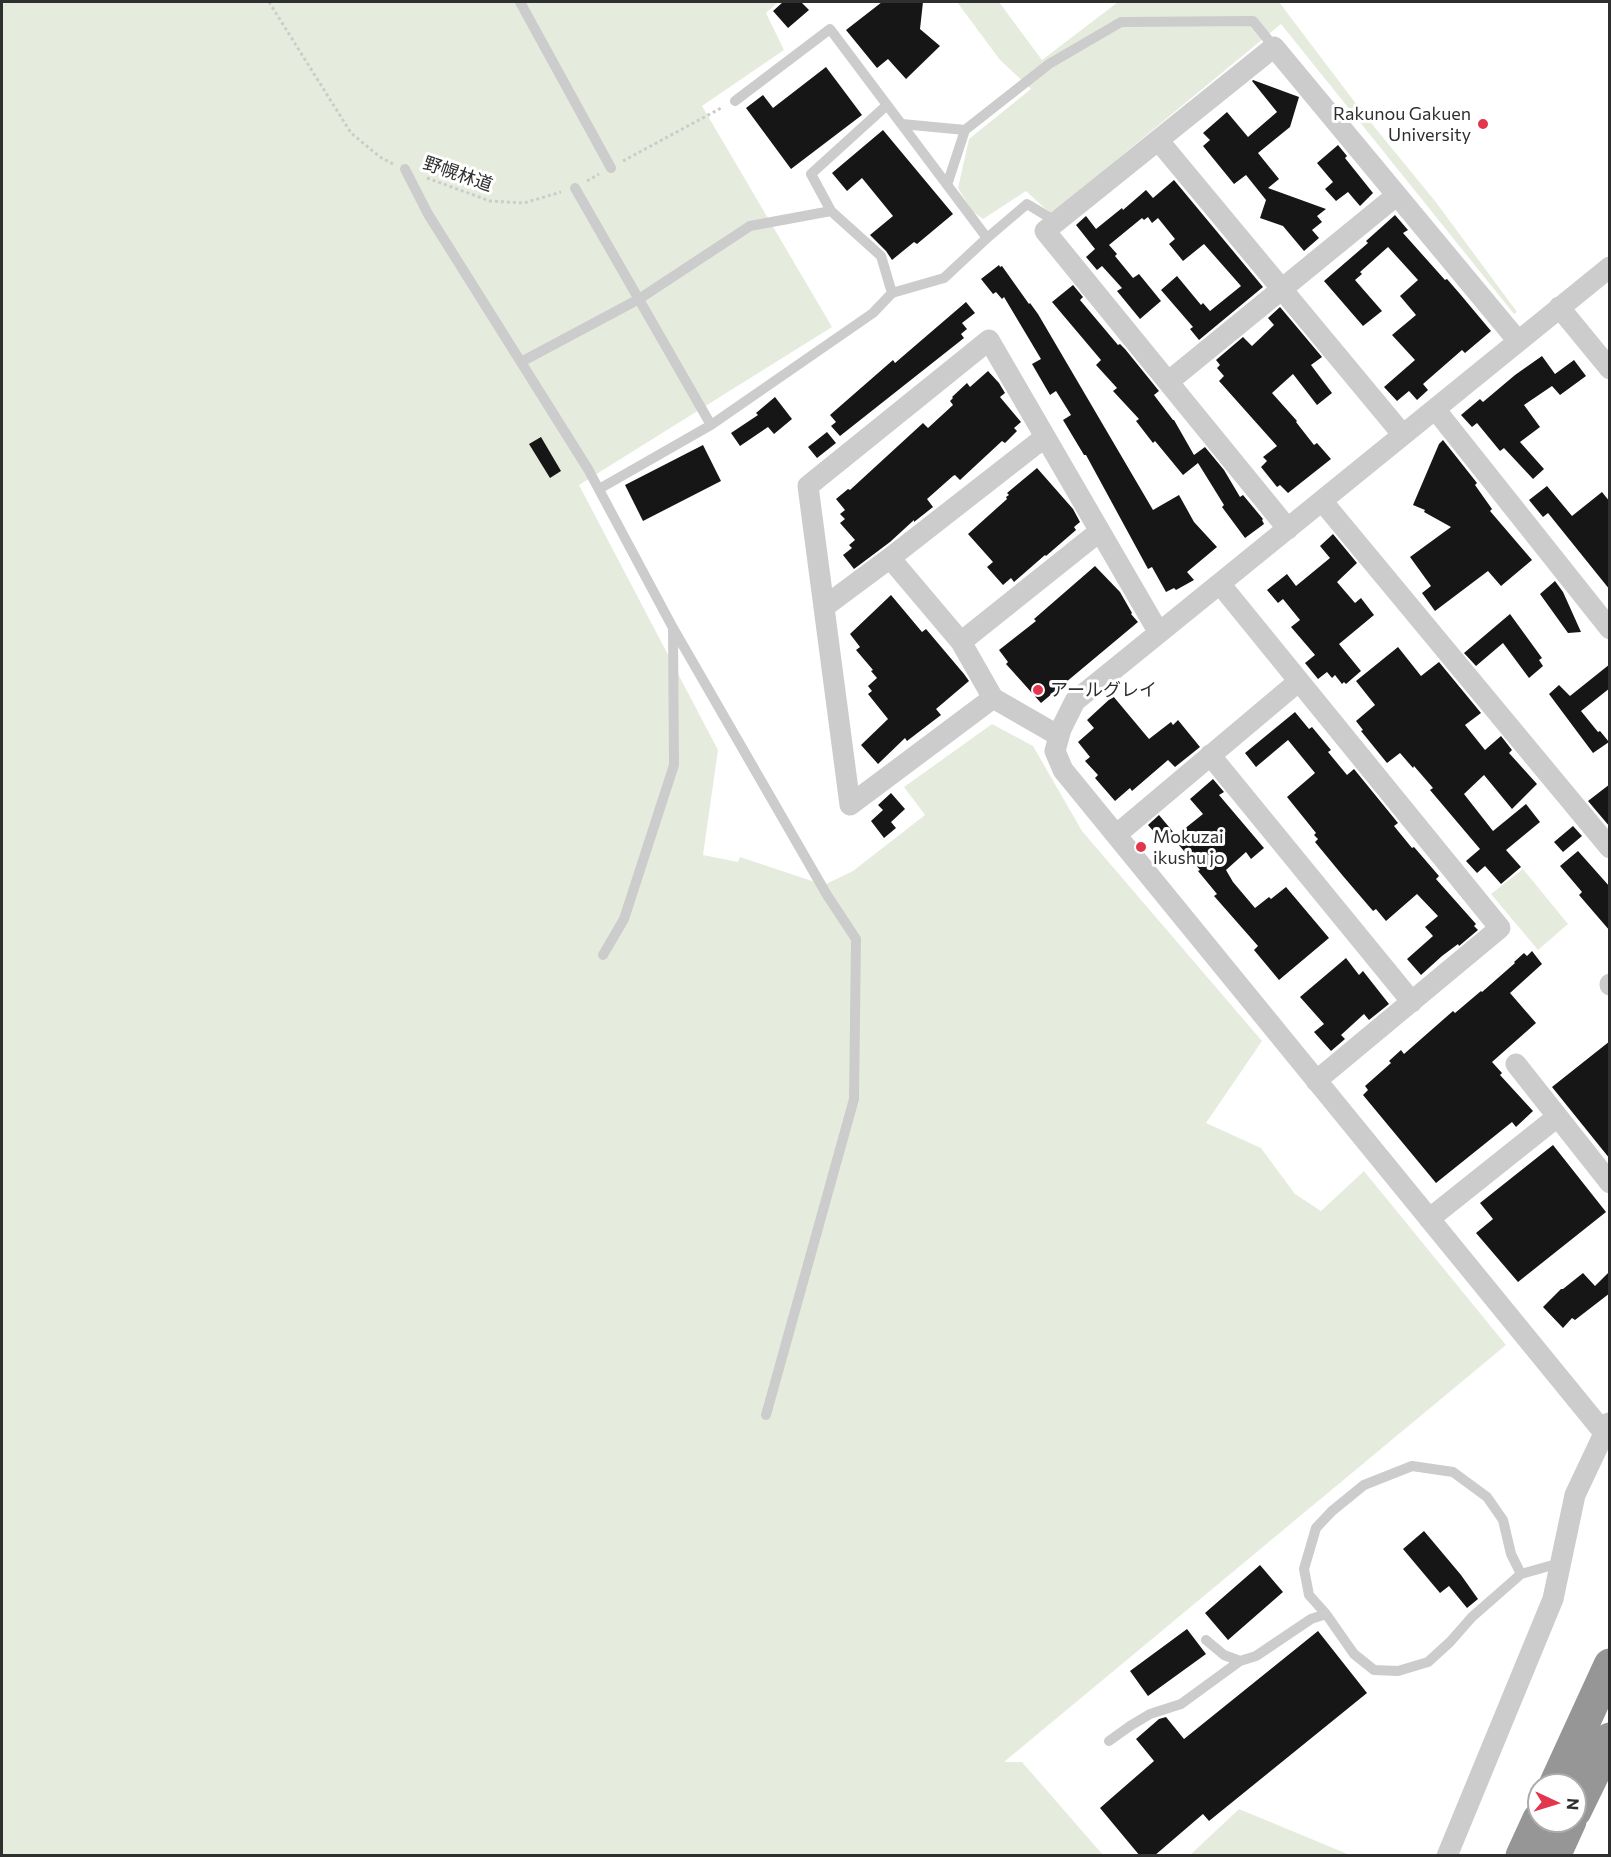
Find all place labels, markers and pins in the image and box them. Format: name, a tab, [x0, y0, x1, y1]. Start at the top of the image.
place label: Rakunou Gakuen University	[1333, 103, 1471, 146]
marker: Rakunou Gakuen University	[1476, 117, 1490, 131]
place label: アールグレイ	[1050, 679, 1157, 701]
marker: アールグレイ	[1031, 683, 1045, 697]
place label: Mokuzai ikushu jo	[1153, 826, 1225, 868]
marker: Mokuzai ikushu jo	[1134, 840, 1148, 854]

